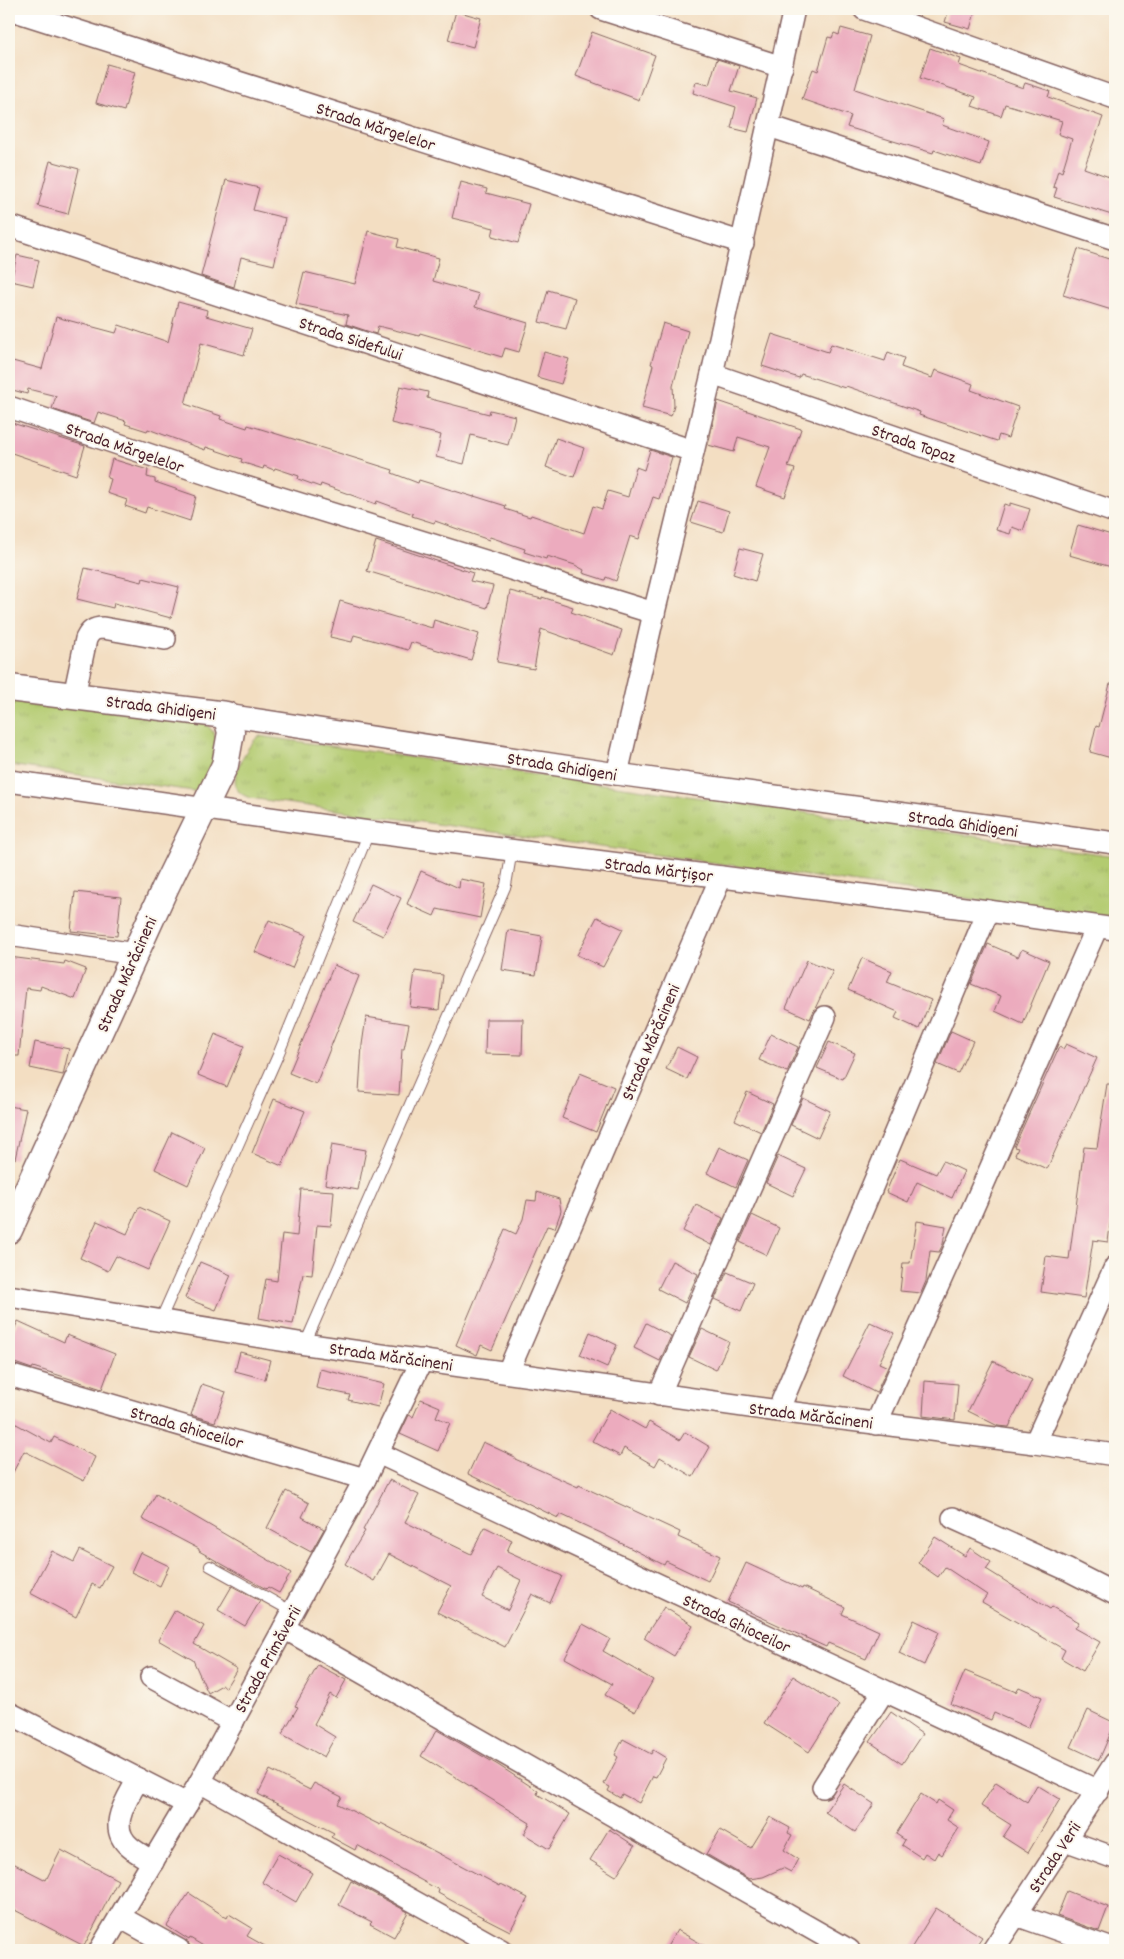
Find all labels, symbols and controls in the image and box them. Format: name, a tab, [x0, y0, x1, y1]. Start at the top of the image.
street label: Strada Mărgelelor	[312, 97, 438, 160]
street label: Strada Sidefului	[295, 312, 405, 369]
street label: Strada Mărgelelor	[62, 417, 187, 481]
street label: Strada Topaz	[868, 419, 959, 472]
street label: Strada Ghidigeni	[104, 690, 217, 729]
street label: Strada Ghidigeni	[505, 747, 618, 789]
street label: Strada Ghidigeni	[906, 805, 1019, 846]
street label: Strada Mărțișor	[603, 852, 715, 891]
street label: Strada Mărăcineni	[92, 913, 165, 1037]
street label: Strada Mărăcineni	[617, 981, 688, 1105]
street label: Strada Mărăcineni	[327, 1337, 454, 1380]
street label: Strada Mărăcineni	[747, 1398, 874, 1437]
street label: Strada Ghioceilor	[127, 1401, 246, 1458]
street label: Strada Ghioceilor	[678, 1589, 794, 1661]
street label: Strada Primăverii	[229, 1602, 309, 1718]
street label: Strada Verii	[1024, 1818, 1089, 1899]

